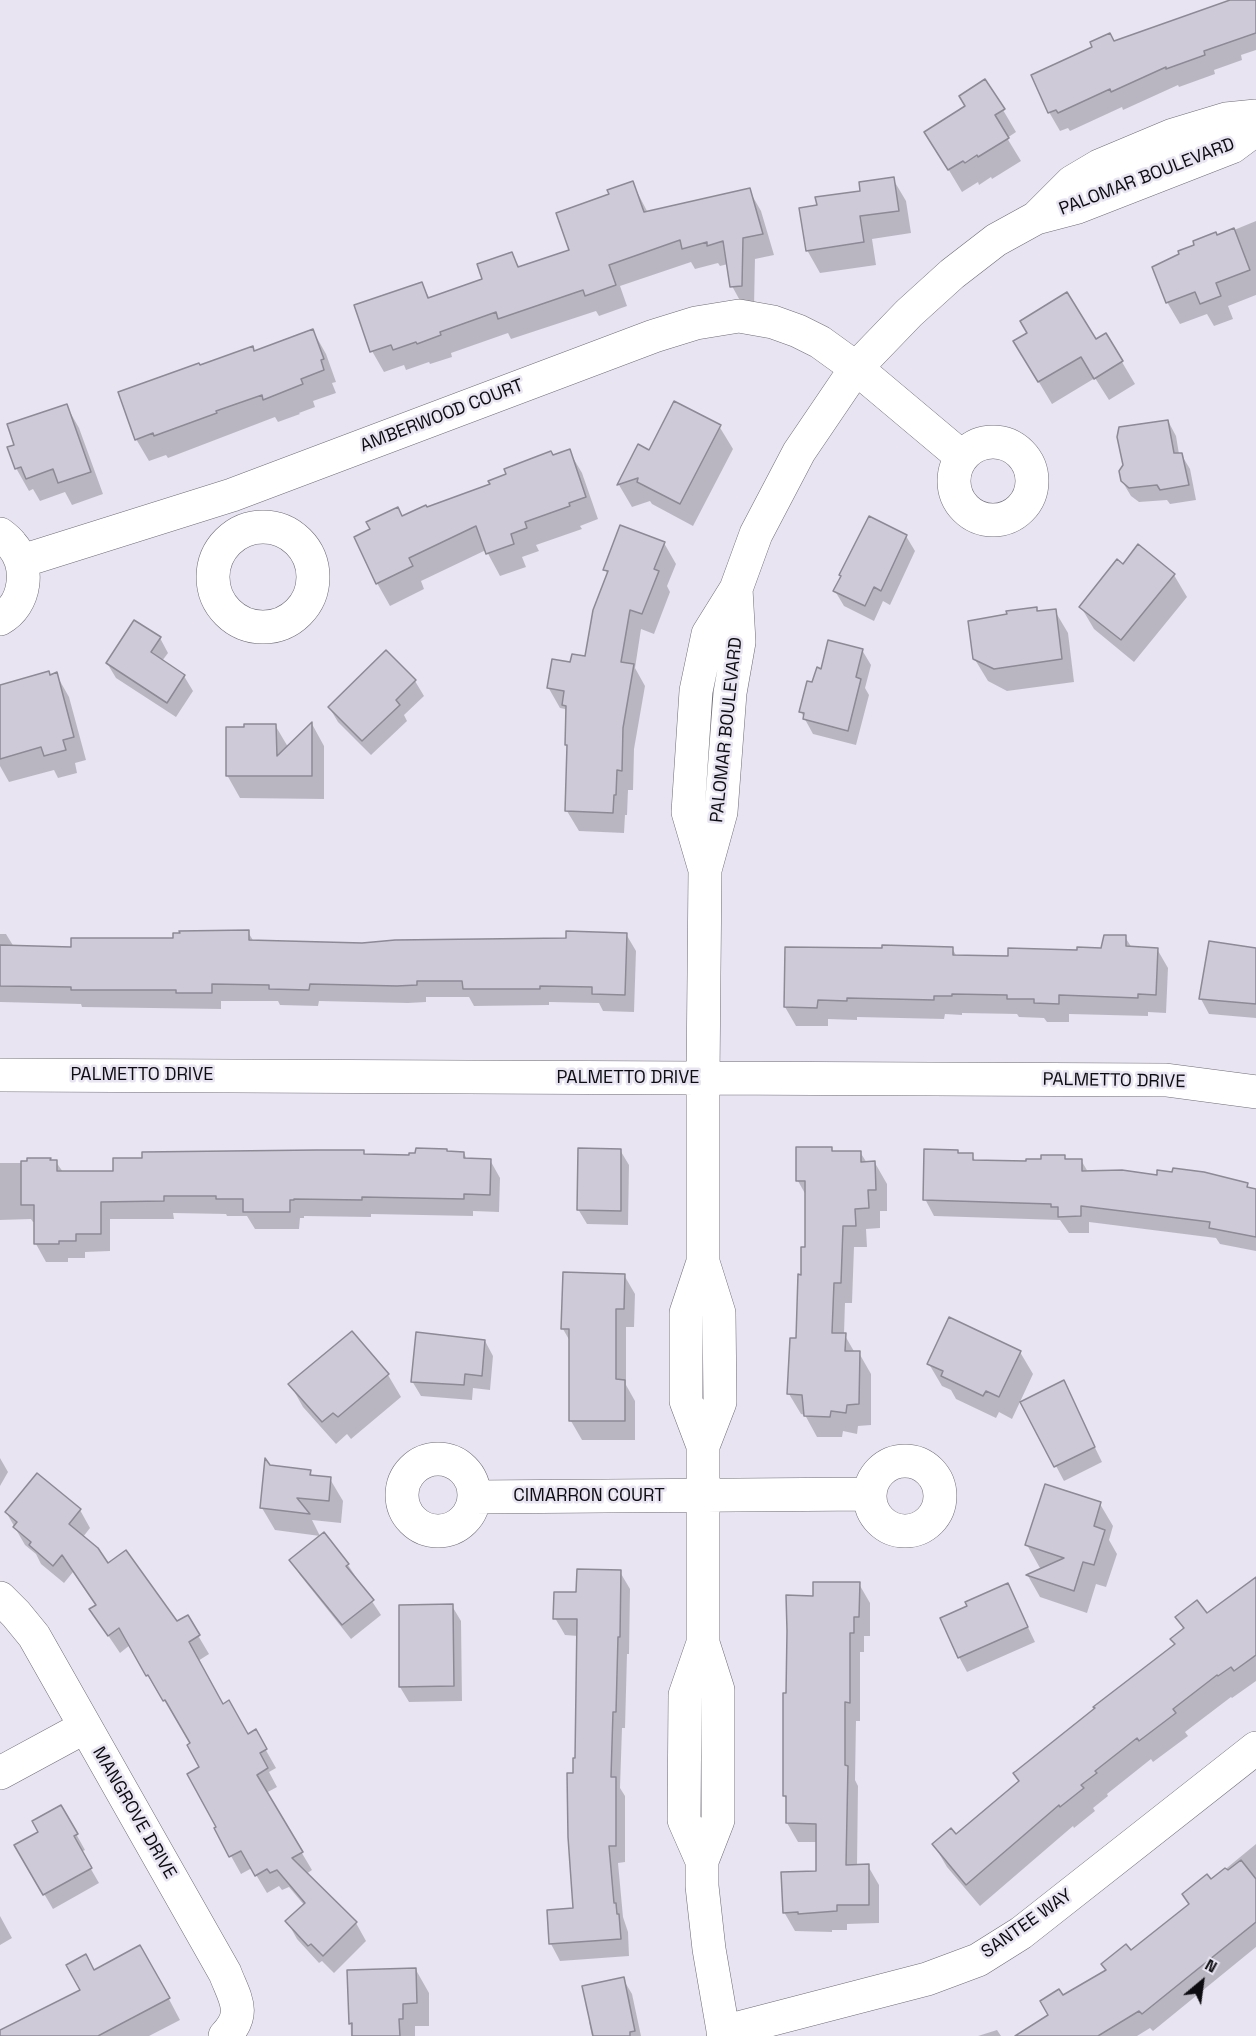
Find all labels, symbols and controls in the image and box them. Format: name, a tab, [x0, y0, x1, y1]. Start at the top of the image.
street label: PALOMAR BOULEVARD	[1056, 134, 1238, 220]
street label: AMBERWOOD COURT	[357, 375, 527, 457]
street label: PALOMAR BOULEVARD	[707, 636, 747, 824]
street label: PALMETTO DRIVE	[71, 1064, 213, 1086]
street label: PALMETTO DRIVE	[557, 1067, 699, 1089]
street label: PALMETTO DRIVE	[1042, 1069, 1186, 1093]
street label: CIMARRON COURT	[513, 1485, 665, 1507]
street label: MANGROVE DRIVE	[87, 1743, 181, 1883]
street label: SANTEE WAY	[977, 1885, 1077, 1963]
north arrow	[1172, 1952, 1232, 2012]
text: N	[1201, 1954, 1221, 1978]

